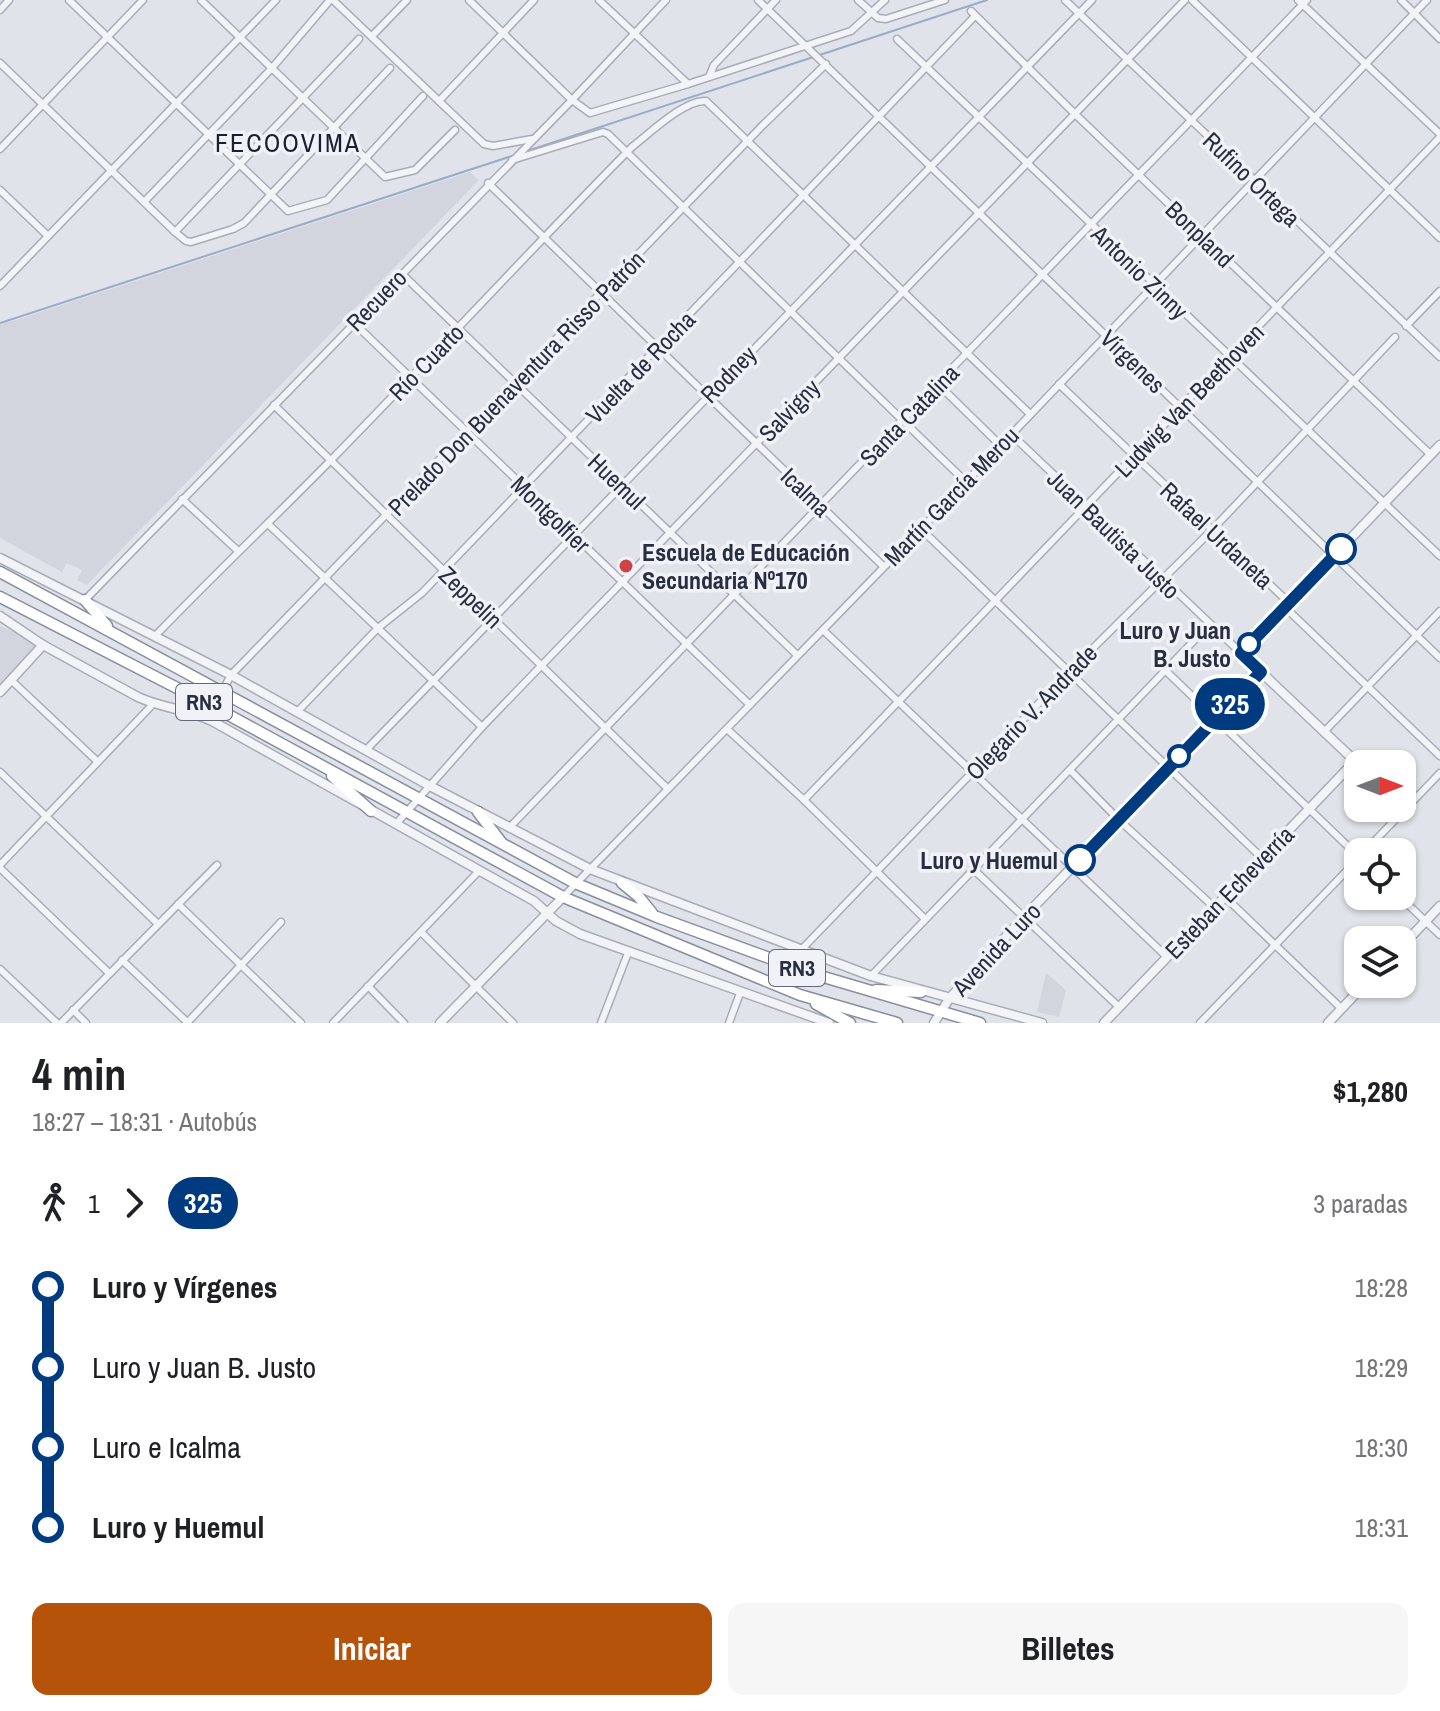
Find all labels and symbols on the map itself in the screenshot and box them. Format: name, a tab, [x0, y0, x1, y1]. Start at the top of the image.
district label: FECOOVIMA	[215, 125, 361, 160]
street label: Rufino Ortega	[1196, 125, 1308, 233]
street label: Bonpland	[1159, 194, 1241, 274]
street label: Antonio Zinny	[1084, 217, 1195, 326]
street label: Prelado Don Buenaventura Risso Patrón	[381, 244, 651, 522]
street label: Recuero	[339, 262, 413, 338]
street label: Vuelta de Rocha	[578, 304, 702, 430]
street label: Ludwig Van Beethoven	[1107, 316, 1271, 484]
street label: Río Cuarto	[381, 317, 471, 407]
street label: Vírgenes	[1094, 322, 1172, 400]
street label: Rodney	[693, 338, 763, 410]
street label: Santa Catalina	[852, 357, 966, 473]
street label: Salvigny	[751, 372, 827, 448]
street label: Martín García Merou	[876, 420, 1026, 572]
street label: Huemul	[581, 446, 653, 516]
street label: Icalma	[774, 460, 838, 524]
street label: Juan Bautista Justo	[1041, 462, 1187, 606]
street label: Montgolfier	[504, 468, 598, 560]
street label: Rafael Urdaneta	[1154, 474, 1280, 596]
unlabelled marker	[1326, 534, 1356, 564]
place label: Escuela de Educación Secundaria Nº170	[642, 536, 850, 596]
marker: Escuela de Educación Secundaria Nº170	[617, 557, 635, 575]
street label: Zeppelin	[432, 559, 510, 635]
place label: Luro y Juan B. Justo	[1119, 614, 1231, 674]
marker: Luro y Juan B. Justo	[1238, 633, 1260, 655]
street label: Olegario V. Andrade	[958, 637, 1104, 787]
line badge: 325	[1184, 678, 1276, 730]
road number: RN3	[176, 684, 232, 720]
unlabelled marker	[1168, 745, 1190, 767]
north arrow	[1344, 750, 1416, 822]
street label: Esteban Echeverría	[1157, 819, 1301, 965]
place label: Luro y Huemul	[920, 844, 1058, 876]
marker: Luro y Huemul	[1065, 845, 1095, 875]
street label: Avenida Luro	[944, 895, 1048, 1003]
road number: RN3	[769, 950, 825, 986]

